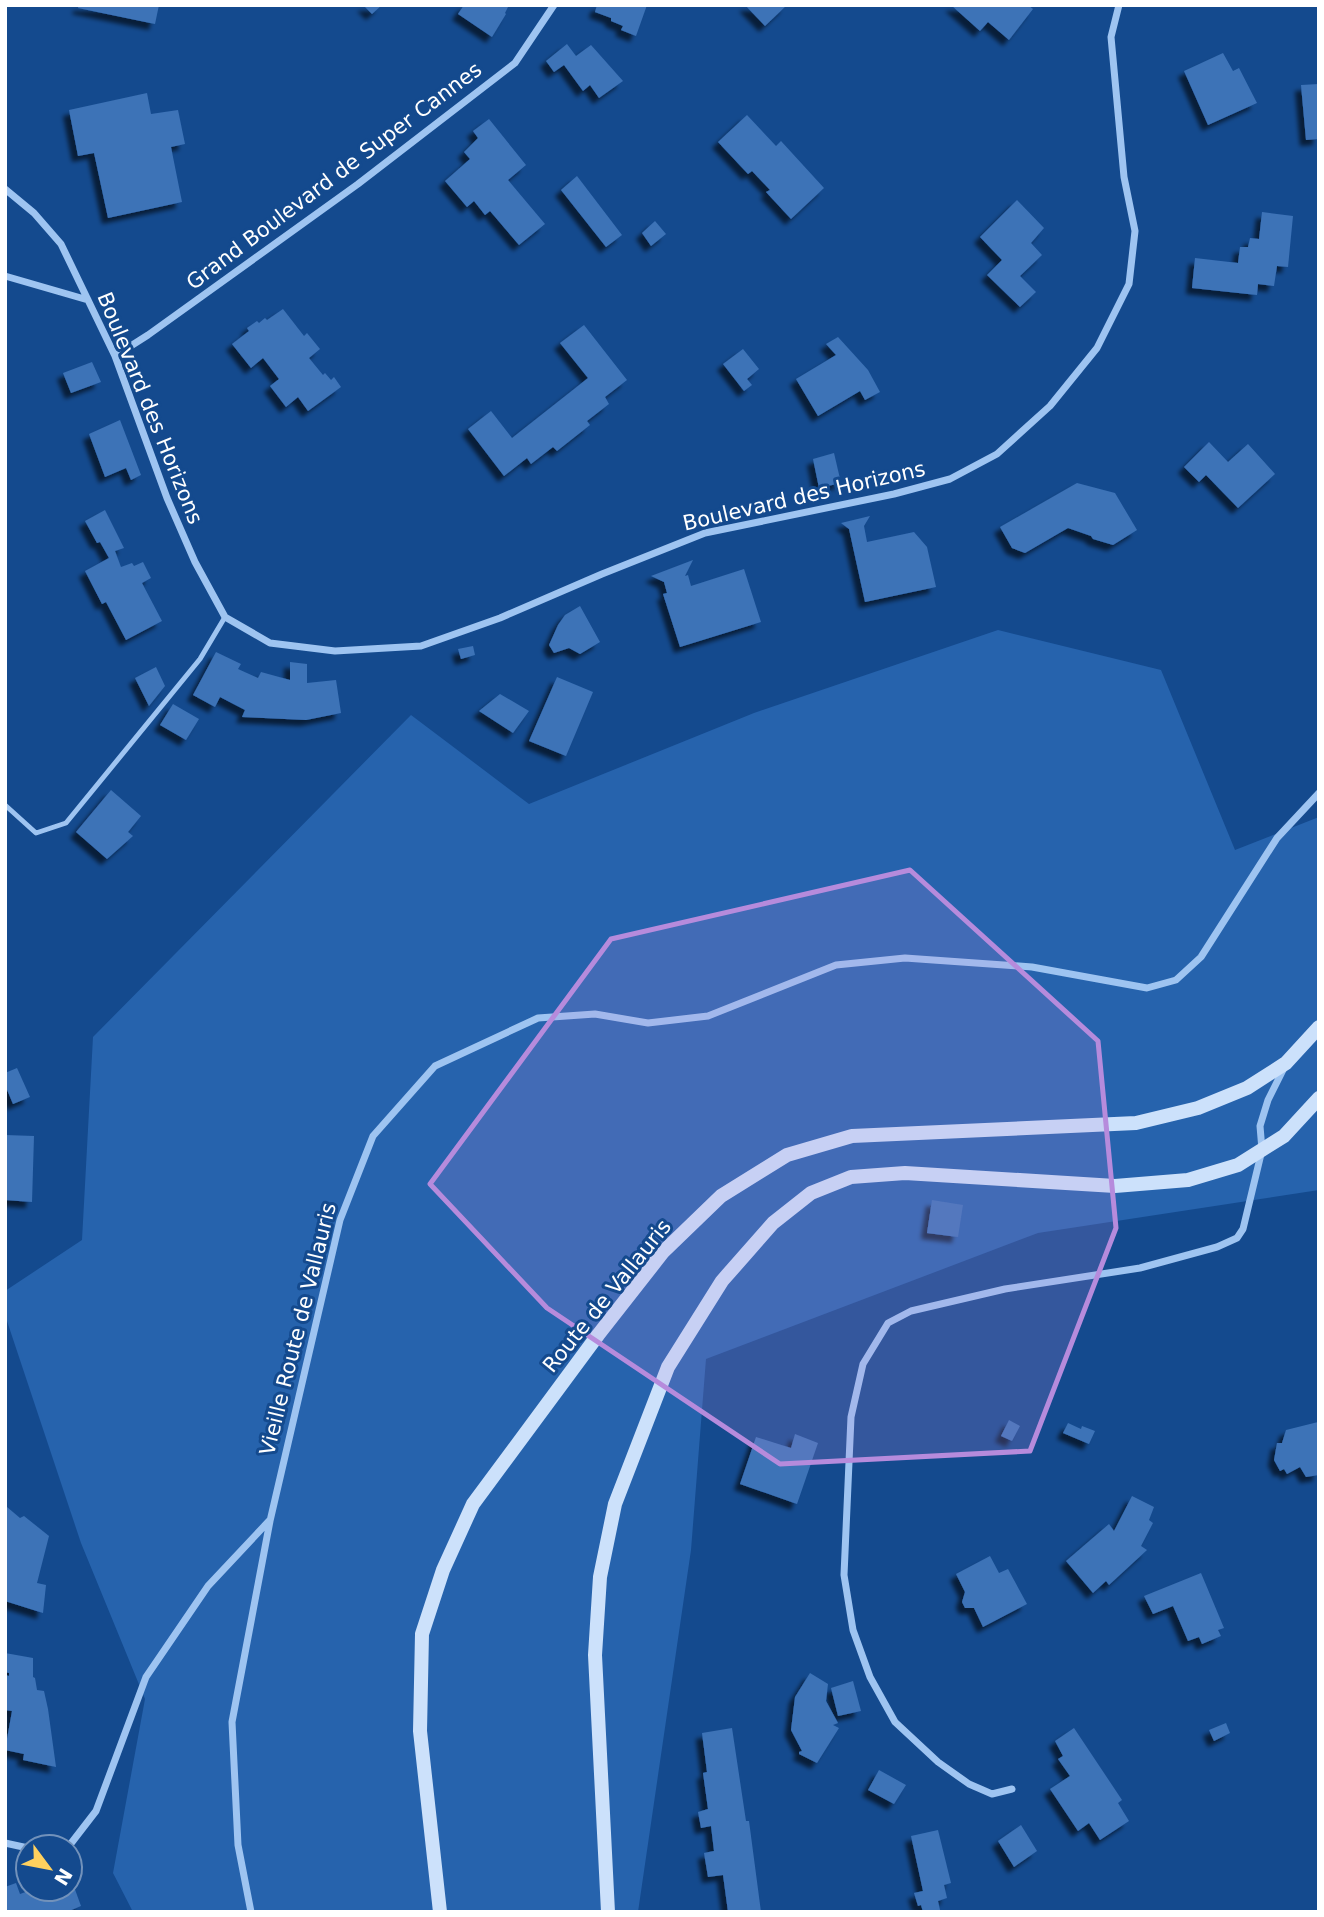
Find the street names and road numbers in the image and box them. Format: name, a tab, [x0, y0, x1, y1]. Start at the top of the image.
street label: Grand Boulevard de Super Cannes	[182, 57, 486, 295]
street label: Boulevard des Horizons	[92, 289, 208, 527]
street label: Boulevard des Horizons	[680, 456, 928, 536]
street label: Vieille Route de Vallauris	[255, 1200, 341, 1458]
street label: Route de Vallauris	[538, 1215, 676, 1377]

